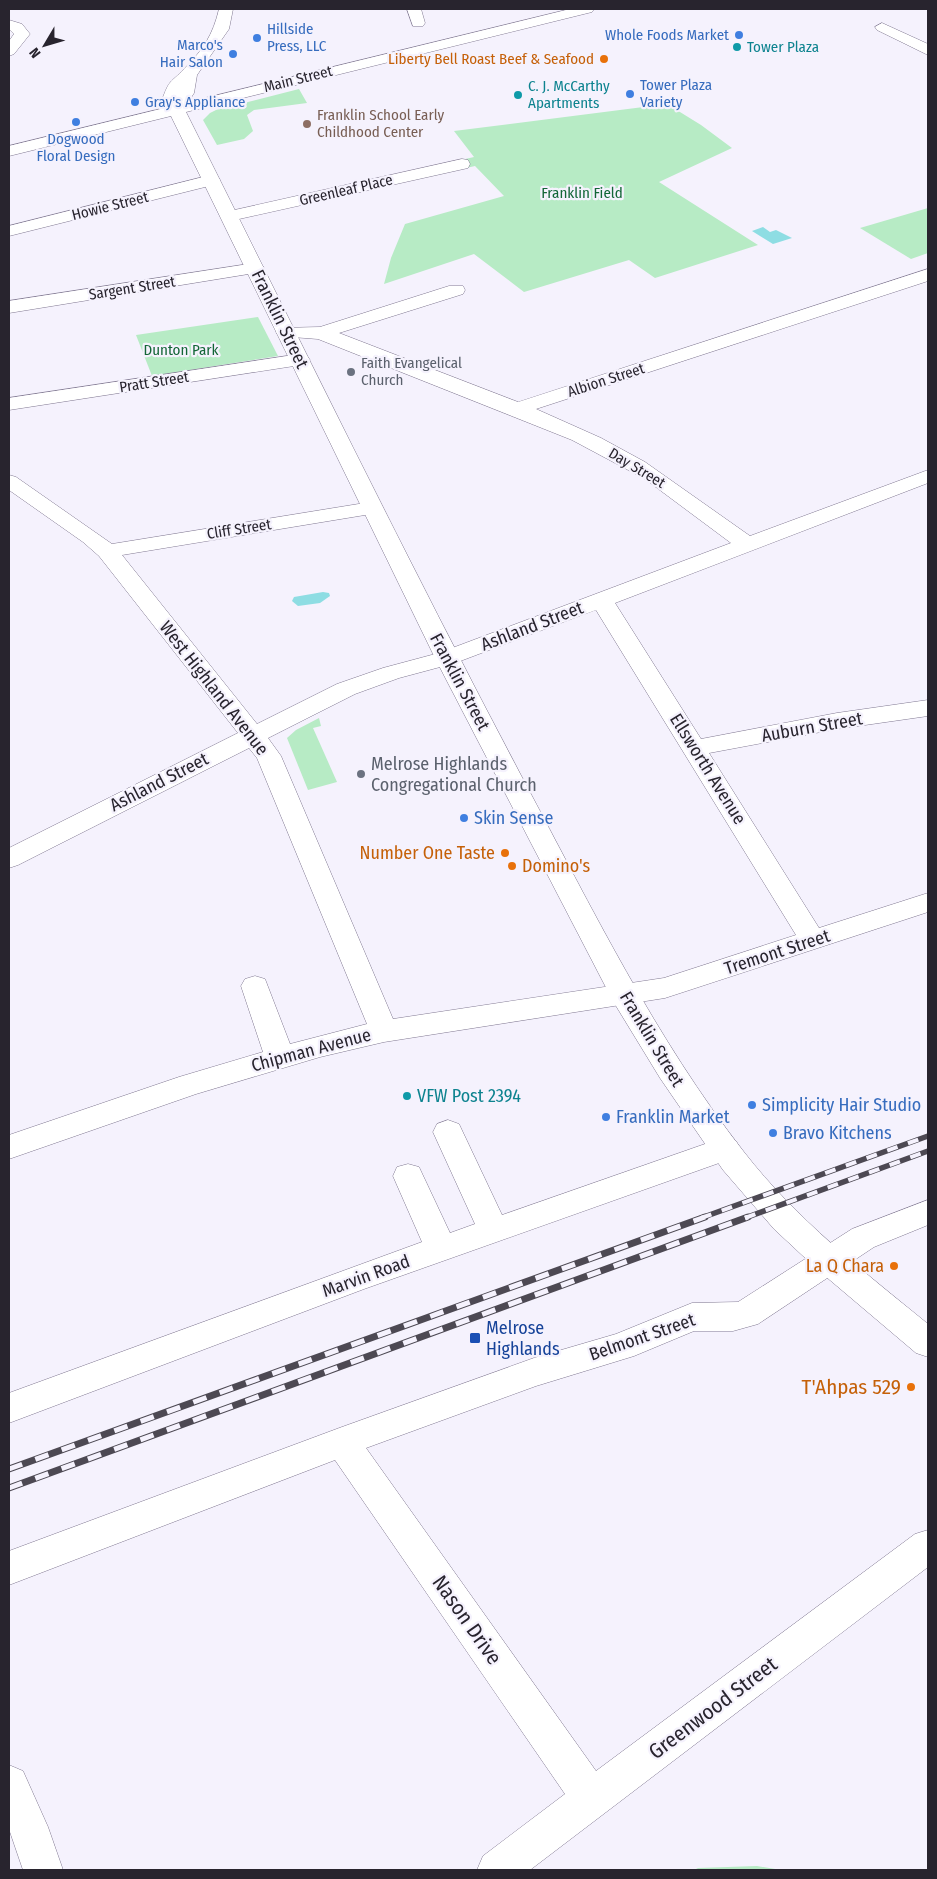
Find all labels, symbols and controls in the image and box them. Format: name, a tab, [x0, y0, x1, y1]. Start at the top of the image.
north arrow	[20, 20, 70, 70]
place label: Hillside Press, LLC	[267, 20, 327, 55]
place label: Whole Foods Market	[605, 26, 729, 44]
marker: Whole Foods Market	[733, 29, 745, 41]
marker: Hillside Press, LLC	[251, 32, 263, 44]
place label: Marco's Hair Salon	[160, 36, 223, 71]
place label: Tower Plaza	[747, 38, 819, 56]
marker: Tower Plaza	[731, 41, 743, 53]
text: N	[26, 44, 44, 61]
marker: Marco's Hair Salon	[227, 48, 239, 60]
place label: Liberty Bell Roast Beef & Seafood	[388, 50, 594, 68]
marker: Liberty Bell Roast Beef & Seafood	[598, 53, 610, 65]
street label: Main Street	[262, 62, 334, 96]
place label: Tower Plaza Variety	[640, 76, 712, 111]
place label: C. J. McCarthy Apartments	[528, 77, 610, 112]
marker: Tower Plaza Variety	[624, 88, 636, 100]
marker: C. J. McCarthy Apartments	[512, 89, 524, 101]
place label: Gray's Appliance	[145, 93, 245, 111]
marker: Gray's Appliance	[129, 96, 141, 108]
place label: Franklin School Early Childhood Center	[317, 106, 445, 141]
marker: Dogwood Floral Design	[70, 116, 82, 128]
marker: Franklin School Early Childhood Center	[301, 118, 313, 130]
place label: Dogwood Floral Design	[37, 130, 115, 165]
street label: Greenleaf Place	[298, 171, 394, 209]
park label: Franklin Field	[541, 184, 623, 202]
street label: Howie Street	[70, 188, 150, 224]
street label: Franklin Street	[247, 266, 313, 372]
street label: Sargent Street	[87, 272, 177, 304]
park label: Dunton Park	[143, 341, 219, 359]
place label: Faith Evangelical Church	[361, 354, 462, 389]
street label: Albion Street	[565, 359, 647, 401]
marker: Faith Evangelical Church	[345, 366, 357, 378]
street label: Pratt Street	[118, 368, 190, 396]
street label: Day Street	[605, 444, 669, 492]
street label: Cliff Street	[206, 515, 272, 543]
street label: Ashland Street	[478, 596, 586, 656]
street label: West Highland Avenue	[155, 616, 273, 760]
street label: Franklin Street	[425, 630, 495, 734]
street label: Auburn Street	[760, 707, 864, 747]
street label: Ellsworth Avenue	[665, 709, 751, 829]
street label: Ashland Street	[106, 748, 212, 816]
place label: Melrose Highlands Congregational Church	[371, 753, 537, 796]
marker: Melrose Highlands Congregational Church	[355, 768, 367, 780]
place label: Skin Sense	[474, 807, 554, 829]
marker: Skin Sense	[458, 812, 470, 824]
place label: Number One Taste	[360, 842, 495, 864]
marker: Number One Taste	[499, 847, 511, 859]
place label: Domino's	[522, 855, 591, 877]
marker: Domino's	[506, 860, 518, 872]
street label: Tremont Street	[721, 925, 833, 979]
street label: Franklin Street	[615, 988, 689, 1091]
street label: Chipman Avenue	[249, 1023, 373, 1077]
place label: VFW Post 2394	[417, 1085, 521, 1107]
marker: VFW Post 2394	[401, 1090, 413, 1102]
place label: Simplicity Hair Studio	[762, 1094, 921, 1116]
marker: Simplicity Hair Studio	[746, 1099, 758, 1111]
place label: Franklin Market	[616, 1106, 730, 1128]
marker: Franklin Market	[600, 1111, 612, 1123]
place label: Bravo Kitchens	[783, 1122, 892, 1144]
marker: Bravo Kitchens	[767, 1127, 779, 1139]
street label: Marvin Road	[319, 1250, 413, 1302]
place label: La Q Chara	[806, 1255, 884, 1277]
marker: La Q Chara	[888, 1260, 900, 1272]
street label: Belmont Street	[586, 1309, 698, 1365]
place label: Melrose Highlands	[486, 1317, 560, 1360]
marker: Melrose Highlands	[468, 1331, 482, 1345]
place label: T'Ahpas 529	[802, 1374, 901, 1400]
marker: T'Ahpas 529	[905, 1381, 917, 1393]
street label: Nason Drive	[427, 1570, 507, 1670]
street label: Greenwood Street	[644, 1651, 783, 1765]

